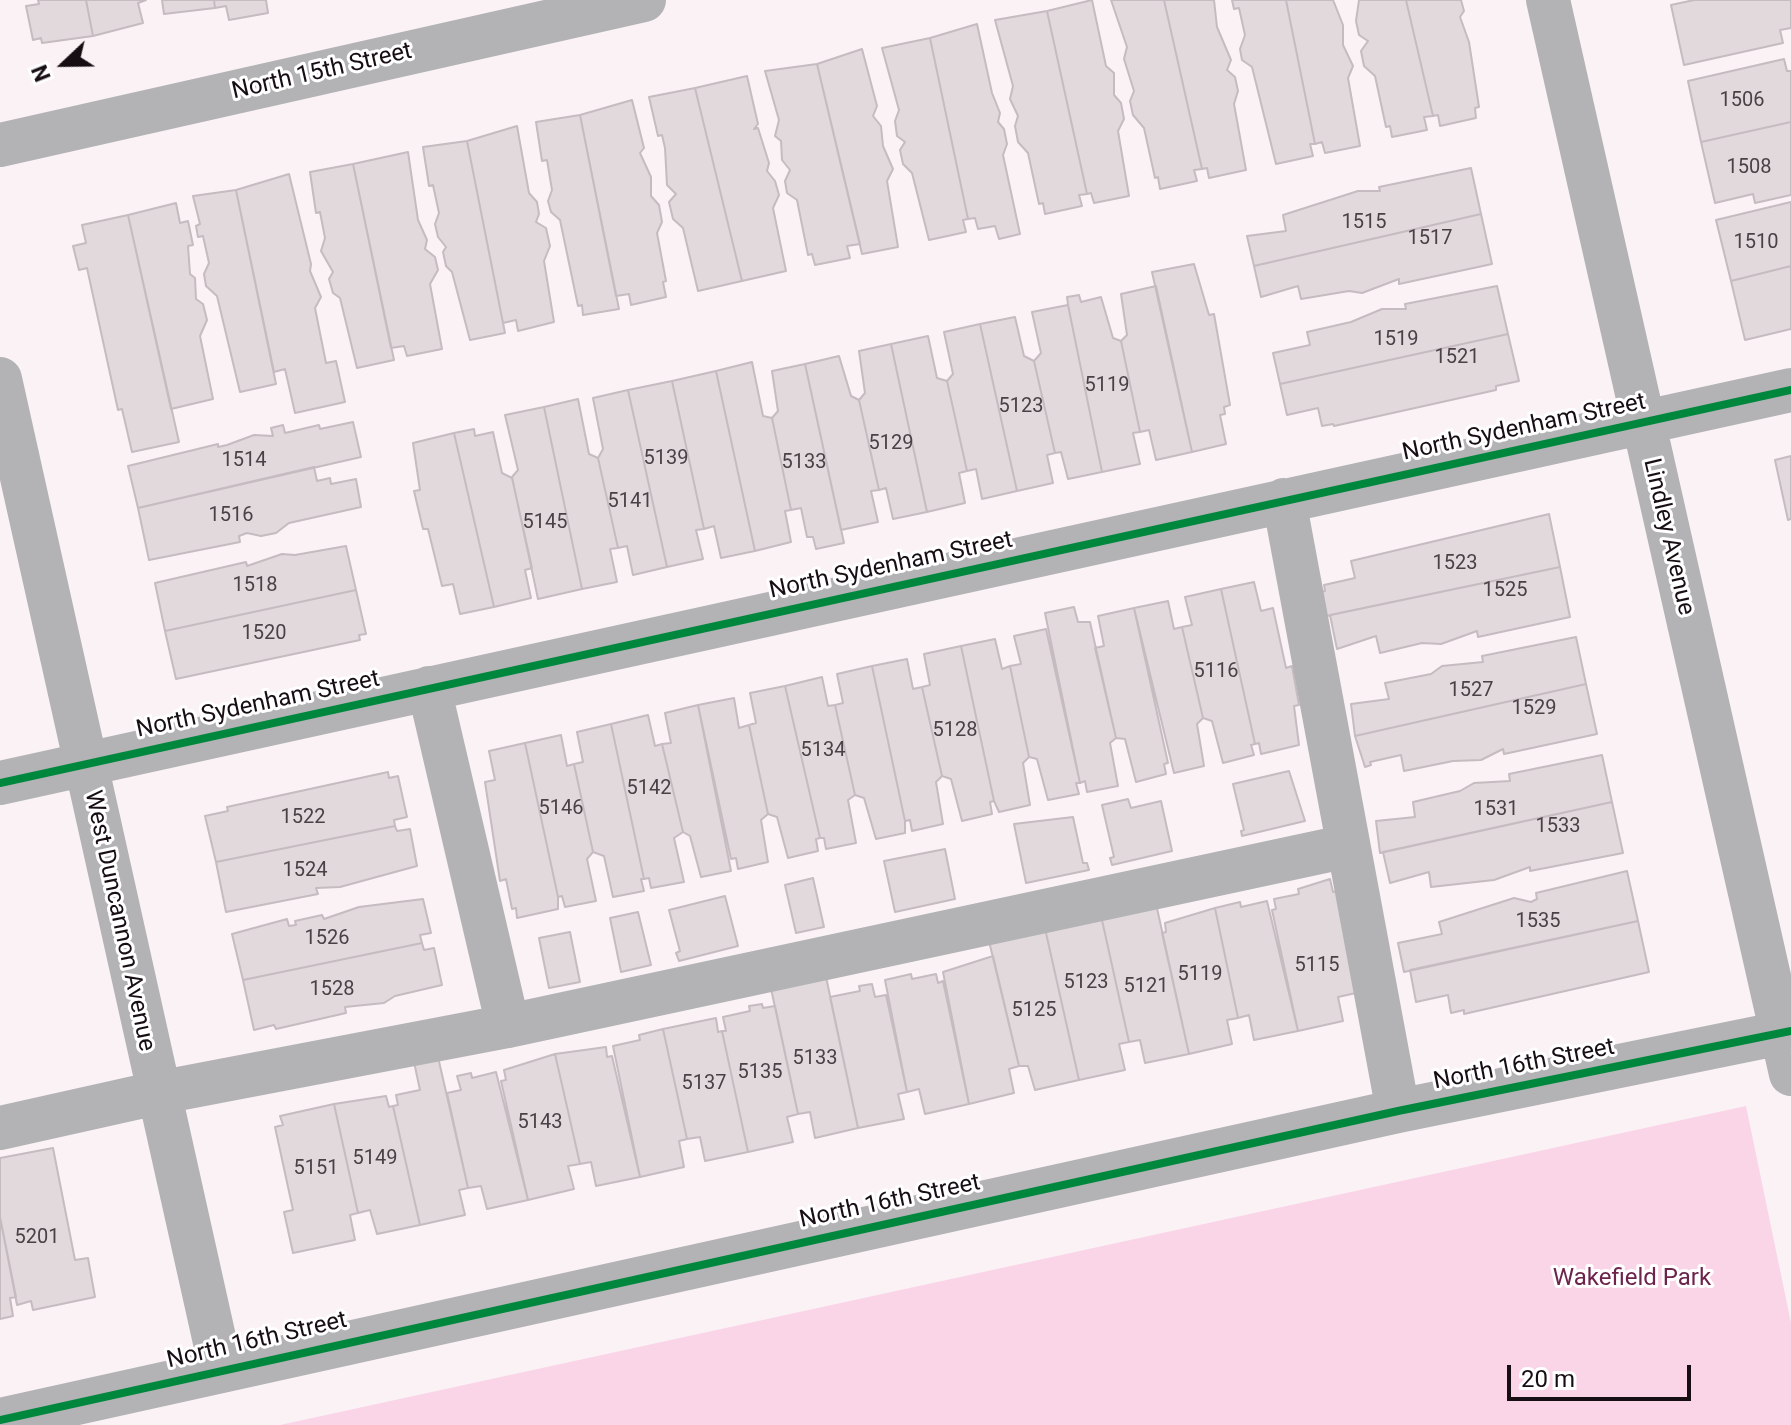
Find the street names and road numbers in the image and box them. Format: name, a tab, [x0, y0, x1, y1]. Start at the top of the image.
street label: North 15th Street	[229, 37, 415, 107]
street label: North Sydenham Street	[1400, 388, 1648, 468]
street label: Lindley Avenue	[1636, 456, 1700, 618]
street label: North Sydenham Street	[767, 526, 1015, 606]
street label: North Sydenham Street	[134, 665, 382, 745]
street label: West Duncannon Avenue	[77, 788, 161, 1054]
street label: North 16th Street	[1431, 1033, 1617, 1097]
street label: North 16th Street	[797, 1169, 983, 1235]
street label: North 16th Street	[164, 1306, 350, 1376]

